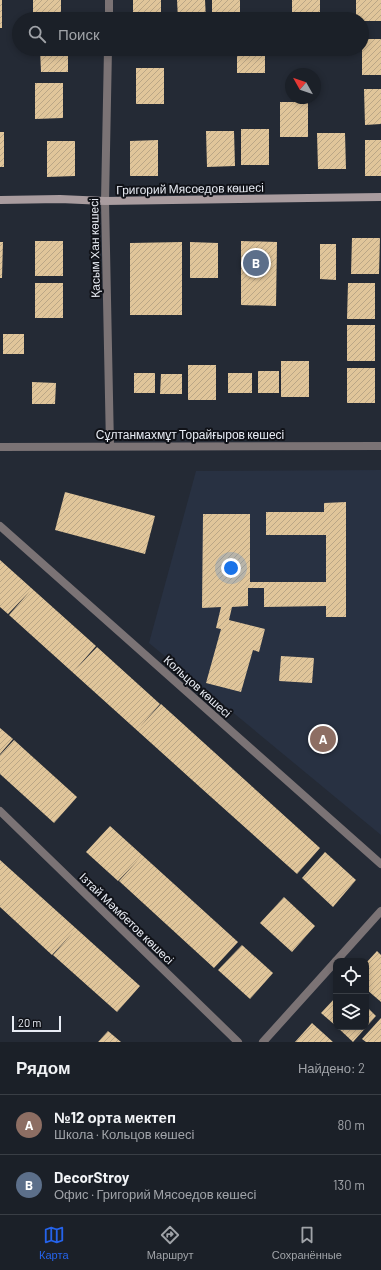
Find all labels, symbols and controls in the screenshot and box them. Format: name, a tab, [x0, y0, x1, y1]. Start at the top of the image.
search box	[12, 12, 369, 56]
icon: search	[26, 23, 48, 45]
text: Поиск	[58, 25, 100, 43]
north arrow	[285, 68, 321, 104]
street label: Григорий Мясоедов көшесі	[116, 180, 264, 197]
street label: Қасым Хан көшесі	[86, 198, 103, 298]
pin: B	[243, 248, 269, 278]
street label: Сұлтанмахмұт Торайғыров көшесі	[96, 427, 284, 442]
your location	[221, 558, 241, 578]
street label: Кольцов көшесі	[161, 652, 235, 721]
pin: A	[310, 724, 336, 754]
street label: Ізтай Мәмбетов көшесі	[77, 869, 177, 967]
map controls	[333, 958, 369, 1030]
button: locate	[333, 958, 369, 994]
button: layers	[333, 994, 369, 1030]
scale bar	[12, 1014, 61, 1033]
text: 20 m	[18, 1016, 41, 1029]
text: Рядом	[16, 1057, 71, 1077]
text: Найдено: 2	[298, 1060, 365, 1076]
text: №12 орта мектеп	[54, 1108, 176, 1126]
text: A	[25, 1117, 33, 1133]
text: 80 m	[338, 1117, 365, 1133]
text: Школа · Кольцов көшесі	[54, 1126, 194, 1142]
text: DecorStroy	[54, 1168, 129, 1186]
text: B	[25, 1177, 33, 1193]
text: 130 m	[333, 1177, 365, 1193]
text: Офис · Григорий Мясоедов көшесі	[54, 1186, 256, 1202]
tab: Карта	[39, 1224, 69, 1261]
tab: Маршрут	[147, 1224, 194, 1261]
tab: Сохранённые	[272, 1224, 342, 1261]

